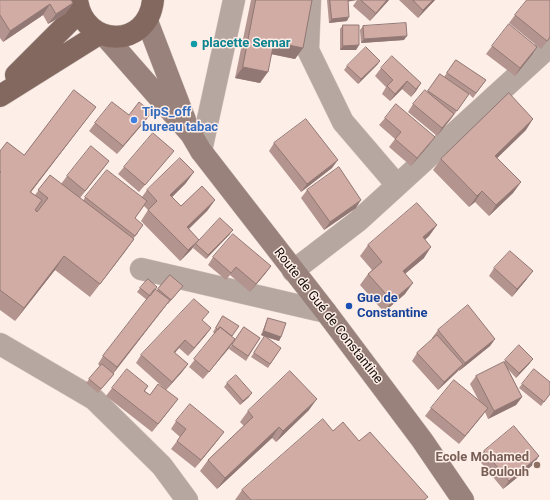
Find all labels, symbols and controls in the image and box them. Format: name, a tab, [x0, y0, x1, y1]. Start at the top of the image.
place label: placette Semar	[202, 36, 291, 52]
marker: placette Semar	[189, 39, 199, 49]
place label: TipS_off bureau tabac	[142, 105, 218, 136]
marker: TipS_off bureau tabac	[129, 115, 139, 125]
street label: Route de Gué de Constantine	[270, 245, 386, 387]
place label: Gue de Constantine	[357, 291, 428, 322]
marker: Gue de Constantine	[344, 301, 354, 311]
place label: Ecole Mohamed Boulouh	[435, 450, 529, 481]
marker: Ecole Mohamed Boulouh	[532, 460, 542, 470]

